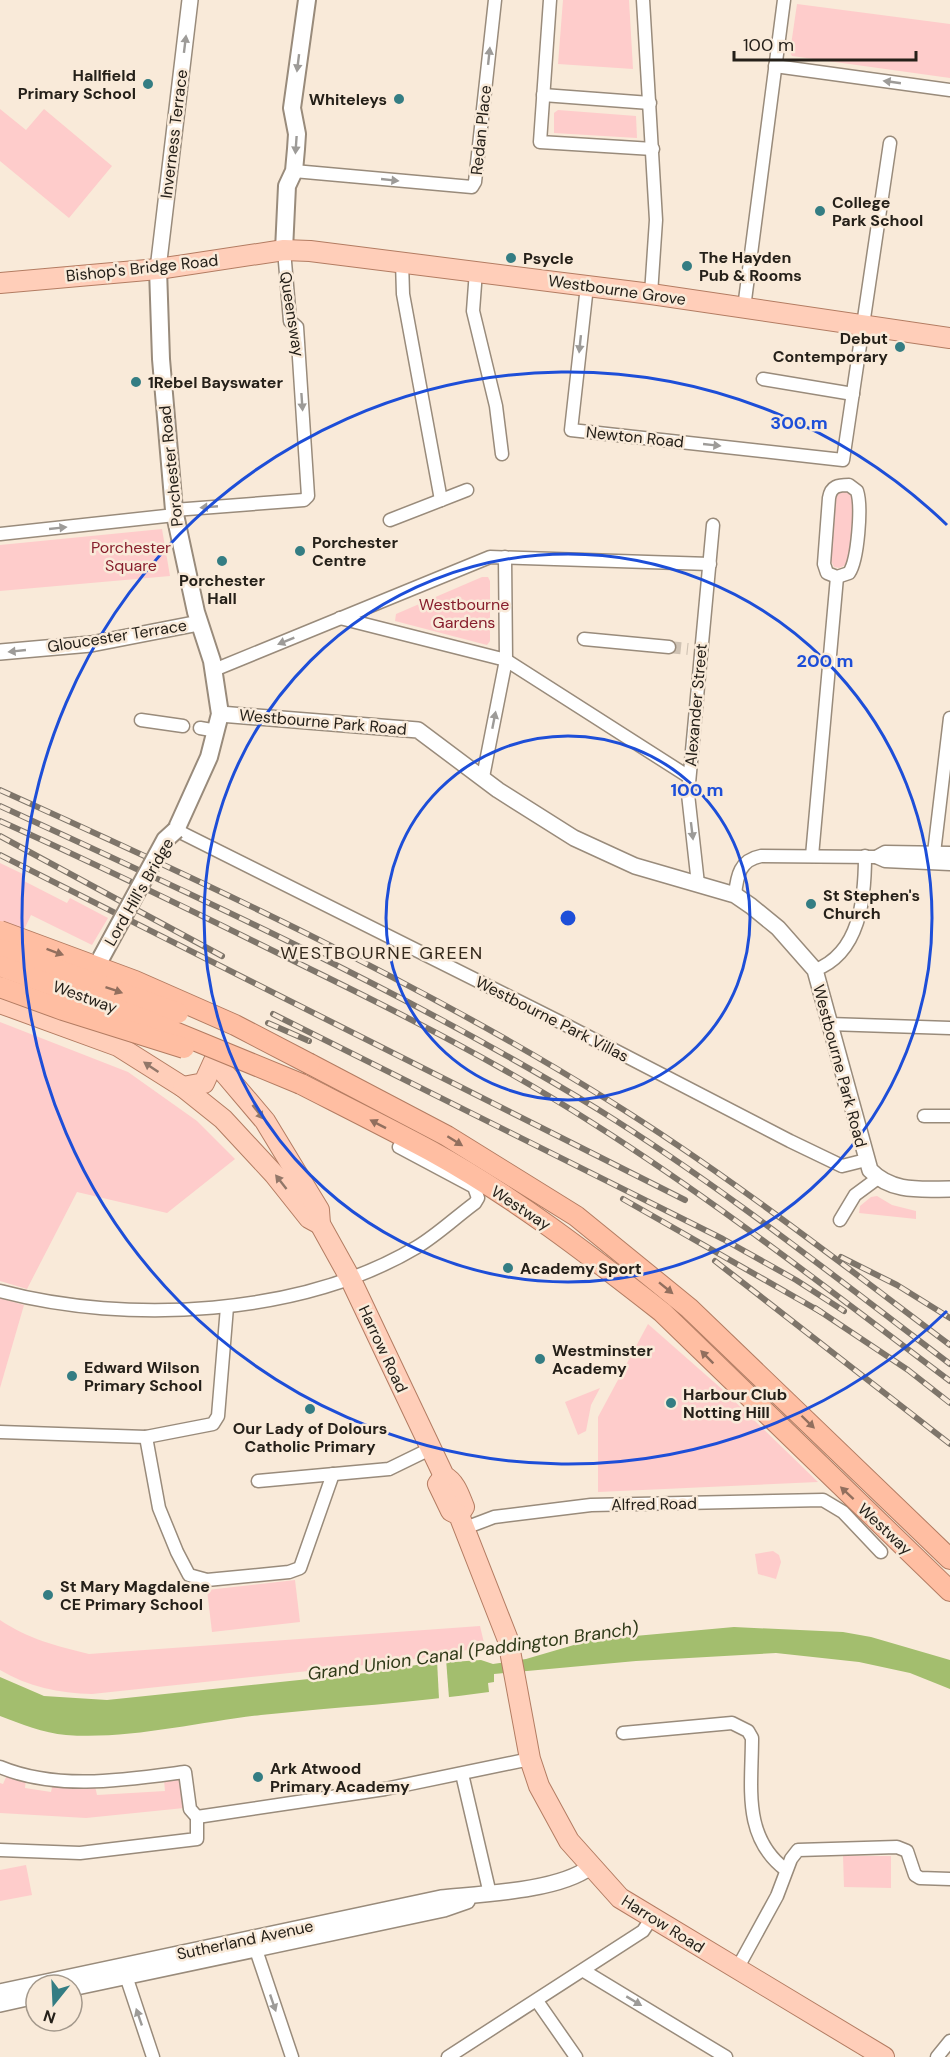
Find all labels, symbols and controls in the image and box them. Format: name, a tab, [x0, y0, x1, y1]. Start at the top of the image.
scale bar	[734, 24, 916, 62]
text: 100 m	[743, 33, 794, 57]
one-way arrow	[180, 34, 190, 53]
one-way arrow	[484, 47, 494, 66]
one-way arrow	[293, 54, 302, 73]
place label: Hallfield Primary School	[18, 65, 136, 104]
street label: Inverness Terrace	[156, 68, 192, 200]
marker: Hallfield Primary School	[141, 77, 155, 91]
one-way arrow	[882, 77, 901, 87]
street label: Redan Place	[466, 84, 496, 176]
place label: Whiteleys	[309, 89, 387, 110]
marker: Whiteleys	[392, 92, 406, 106]
one-way arrow	[291, 135, 301, 154]
one-way arrow	[381, 175, 400, 185]
place label: College Park School	[832, 192, 923, 231]
marker: College Park School	[813, 204, 827, 218]
place label: The Hayden Pub & Rooms	[699, 247, 802, 286]
place label: Psycle	[523, 248, 574, 269]
street label: Bishop's Bridge Road	[65, 250, 219, 286]
marker: Psycle	[504, 251, 518, 265]
marker: The Hayden Pub & Rooms	[680, 259, 694, 273]
street label: Queensway	[275, 270, 309, 358]
street label: Westbourne Grove	[547, 270, 687, 310]
place label: Debut Contemporary	[773, 328, 888, 367]
one-way arrow	[575, 335, 585, 354]
marker: Debut Contemporary	[893, 340, 907, 354]
place label: 1Rebel Bayswater	[148, 372, 283, 393]
marker: 1Rebel Bayswater	[129, 375, 143, 389]
one-way arrow	[298, 392, 307, 411]
street label: Porchester Road	[154, 404, 188, 528]
text: 300 m	[770, 411, 828, 435]
street label: Newton Road	[585, 421, 685, 453]
one-way arrow	[703, 441, 722, 450]
one-way arrow	[200, 502, 219, 512]
one-way arrow	[49, 523, 68, 533]
place label: Porchester Centre	[312, 532, 398, 571]
park label: Porchester Square	[91, 537, 171, 576]
marker: Porchester Centre	[293, 544, 307, 558]
marker: Porchester Hall	[215, 554, 229, 568]
place label: Porchester Hall	[179, 570, 265, 609]
park label: Westbourne Gardens	[419, 594, 509, 633]
street label: Gloucester Terrace	[46, 615, 188, 657]
one-way arrow	[277, 637, 295, 646]
street label: Alexander Street	[680, 643, 712, 767]
one-way arrow	[7, 646, 26, 656]
text: 200 m	[797, 649, 853, 673]
street label: Westbourne Park Road	[238, 704, 408, 740]
one-way arrow	[490, 710, 499, 729]
text: 100 m	[670, 778, 724, 802]
one-way arrow	[687, 821, 697, 840]
street label: Lord Hill's Bridge	[100, 834, 178, 950]
place label: St Stephen's Church	[823, 885, 920, 924]
marker: St Stephen's Church	[804, 897, 818, 911]
centre of rings	[558, 908, 578, 928]
district label: WESTBOURNE GREEN	[280, 941, 484, 965]
one-way arrow	[46, 947, 64, 957]
street label: Westbourne Park Villas	[472, 971, 632, 1067]
street label: Westway	[50, 976, 120, 1018]
street label: Westbourne Park Road	[808, 982, 872, 1150]
one-way arrow	[106, 986, 124, 996]
one-way arrow	[143, 1061, 159, 1073]
one-way arrow	[252, 1105, 264, 1120]
one-way arrow	[369, 1119, 387, 1129]
one-way arrow	[447, 1135, 463, 1146]
one-way arrow	[274, 1174, 287, 1190]
street label: Westway	[487, 1181, 555, 1235]
place label: Academy Sport	[520, 1258, 642, 1279]
marker: Academy Sport	[501, 1261, 515, 1275]
one-way arrow	[658, 1282, 674, 1295]
street label: Harrow Road	[354, 1302, 412, 1396]
place label: Westminster Academy	[552, 1340, 653, 1379]
one-way arrow	[701, 1350, 715, 1364]
marker: Westminster Academy	[533, 1352, 547, 1366]
place label: Edward Wilson Primary School	[84, 1357, 202, 1396]
marker: Edward Wilson Primary School	[65, 1369, 79, 1383]
place label: Harbour Club Notting Hill	[683, 1384, 787, 1423]
marker: Harbour Club Notting Hill	[664, 1396, 678, 1410]
marker: Our Lady of Dolours Catholic Primary	[303, 1402, 317, 1416]
one-way arrow	[800, 1415, 815, 1429]
place label: Our Lady of Dolours Catholic Primary	[233, 1418, 387, 1457]
one-way arrow	[839, 1486, 854, 1500]
street label: Alfred Road	[611, 1493, 697, 1515]
street label: Westway	[853, 1498, 917, 1560]
place label: St Mary Magdalene CE Primary School	[60, 1576, 210, 1615]
marker: St Mary Magdalene CE Primary School	[41, 1588, 55, 1602]
water label: Grand Union Canal (Paddington Branch)	[306, 1616, 640, 1686]
place label: Ark Atwood Primary Academy	[270, 1758, 410, 1797]
marker: Ark Atwood Primary Academy	[251, 1770, 265, 1784]
street label: Harrow Road	[618, 1890, 708, 1958]
street label: Sutherland Avenue	[175, 1915, 315, 1965]
north arrow	[24, 1973, 84, 2033]
one-way arrow	[269, 1994, 279, 2012]
one-way arrow	[626, 1995, 642, 2006]
text: N	[41, 2005, 58, 2029]
one-way arrow	[134, 2008, 144, 2026]

